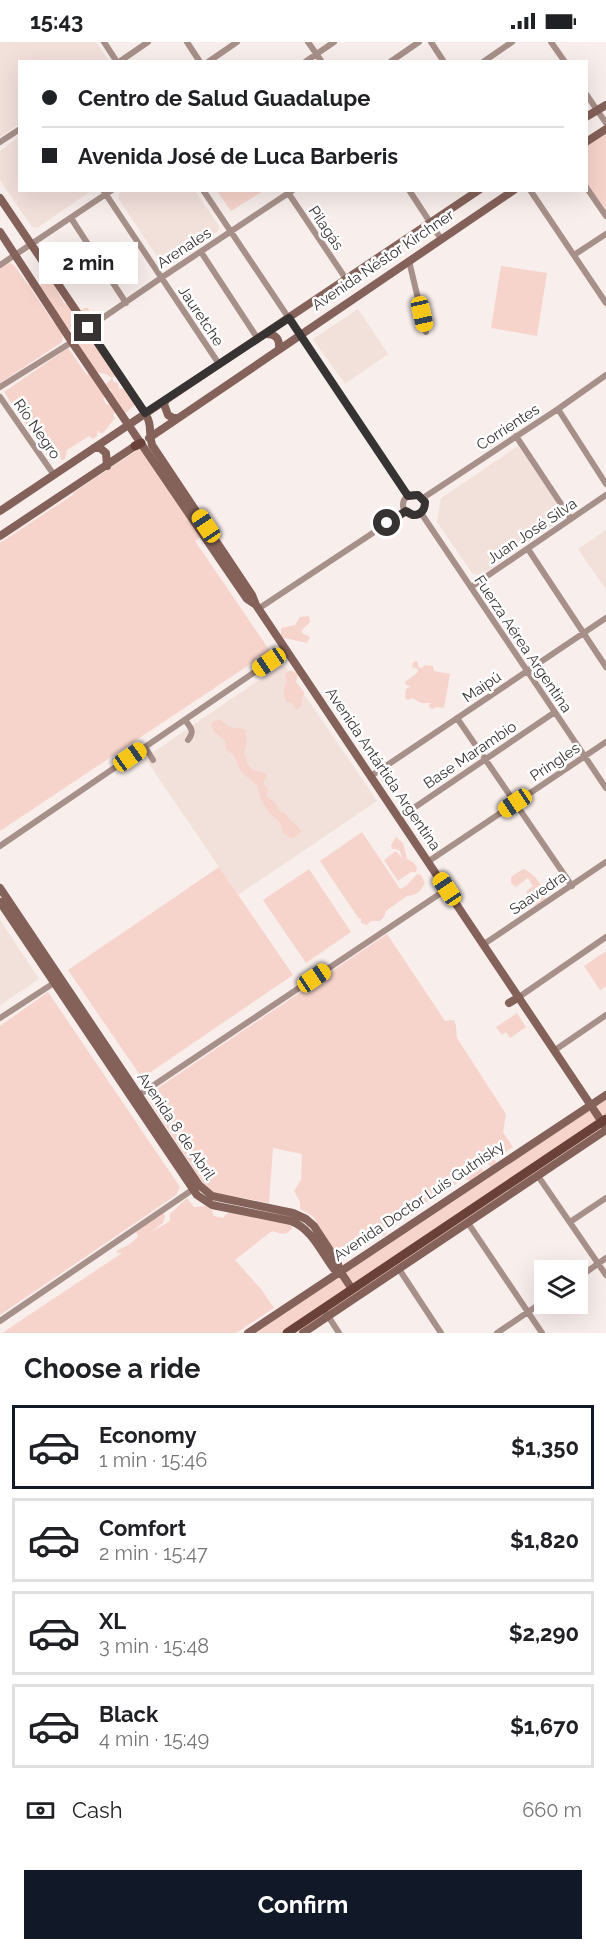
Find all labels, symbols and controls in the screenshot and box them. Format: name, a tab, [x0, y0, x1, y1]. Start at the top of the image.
text: 15:43	[30, 8, 83, 34]
text: Centro de Salud Guadalupe	[78, 85, 370, 111]
text: Avenida José de Luca Barberis	[78, 143, 398, 169]
street label: Pilagás	[305, 202, 347, 254]
street label: Avenida Néstor Kirchner	[309, 205, 458, 314]
street label: Arenales	[154, 224, 214, 272]
callout: 2 min	[38, 241, 138, 283]
text: 2 min	[63, 251, 114, 275]
street label: Jauretche	[174, 283, 228, 350]
car	[409, 294, 435, 334]
route end	[74, 314, 101, 341]
street label: Río Negro	[10, 395, 64, 463]
street label: Corrientes	[473, 400, 543, 454]
street label: Juan José Silva	[484, 494, 580, 568]
car	[188, 506, 224, 546]
route start	[373, 509, 400, 536]
street label: Fuerza Aérea Argentina	[470, 572, 576, 716]
car	[249, 644, 289, 680]
street label: Maipú	[459, 668, 505, 706]
street label: Avenida Antártida Argentina	[322, 684, 444, 854]
street label: Base Marambio	[420, 717, 520, 793]
car	[110, 739, 150, 775]
street label: Pringles	[527, 739, 583, 785]
car	[495, 785, 535, 821]
street label: Saavedra	[506, 868, 570, 918]
car	[429, 869, 465, 909]
car	[294, 960, 334, 996]
street label: Avenida 8 de Abril	[133, 1069, 219, 1184]
street label: Avenida Doctor Luis Gutnisky	[330, 1137, 508, 1265]
map controls	[534, 1260, 588, 1314]
button: layers	[534, 1260, 588, 1314]
text: Choose a ride	[24, 1353, 200, 1384]
icon: car	[27, 1420, 81, 1474]
text: Economy	[99, 1422, 197, 1448]
text: $1,350	[511, 1434, 579, 1460]
text: 1 min · 15:46	[99, 1448, 207, 1472]
icon: car	[27, 1513, 81, 1567]
text: Comfort	[99, 1515, 186, 1541]
text: $1,820	[510, 1527, 579, 1553]
text: 2 min · 15:47	[99, 1541, 208, 1565]
icon: car	[27, 1606, 81, 1660]
text: XL	[99, 1608, 126, 1634]
text: $2,290	[509, 1620, 579, 1646]
text: 3 min · 15:48	[99, 1634, 209, 1658]
icon: car	[27, 1699, 81, 1753]
text: Black	[99, 1701, 158, 1727]
text: $1,670	[510, 1713, 579, 1739]
text: 4 min · 15:49	[99, 1727, 209, 1751]
icon: cash	[24, 1794, 57, 1827]
text: Cash	[72, 1797, 123, 1823]
text: 660 m	[522, 1798, 582, 1822]
button: Confirm	[24, 1870, 582, 1939]

